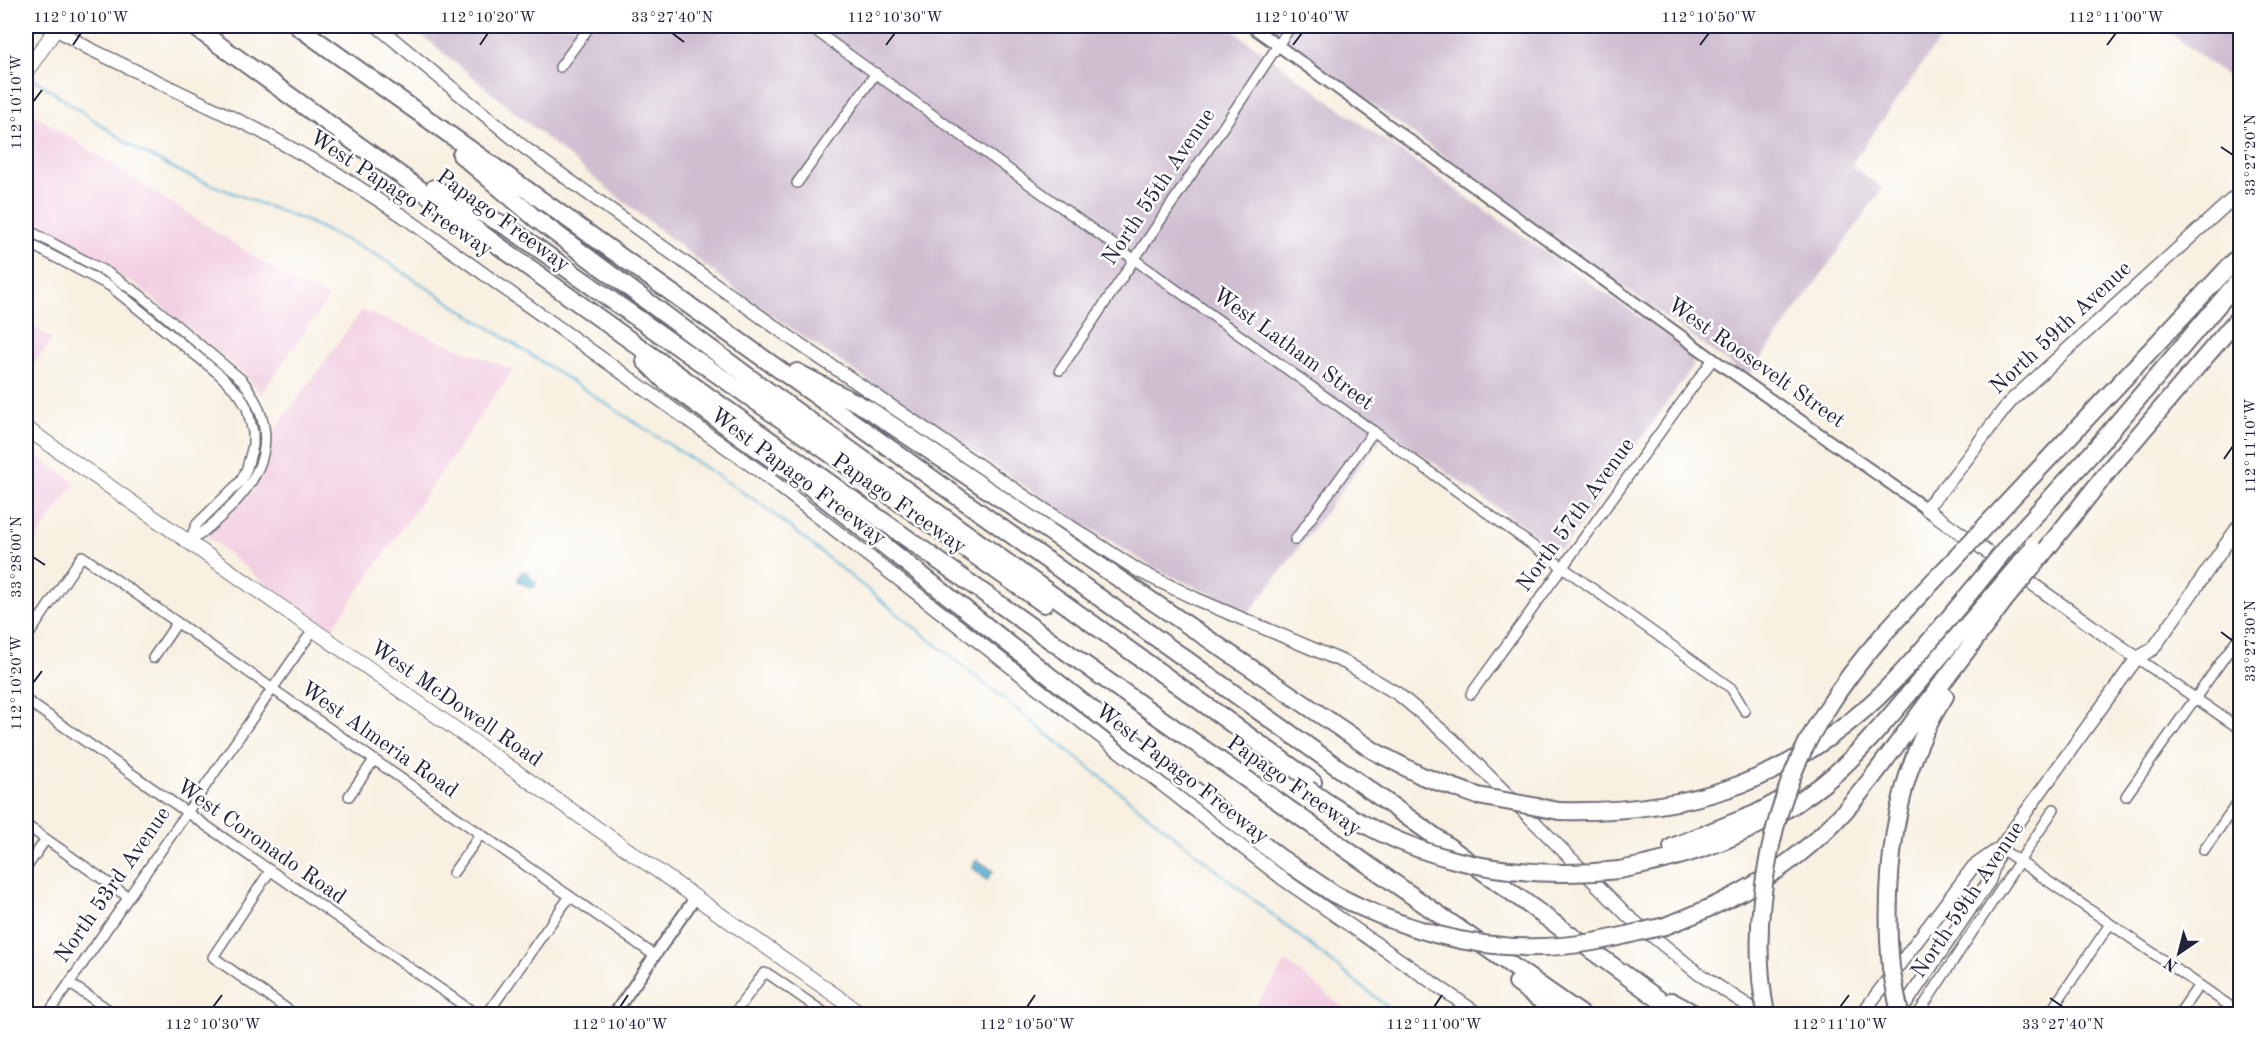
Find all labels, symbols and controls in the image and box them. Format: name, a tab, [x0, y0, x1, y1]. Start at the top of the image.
text: 112°10'10"W	[33, 11, 129, 26]
text: 112°10'20"W	[440, 11, 536, 26]
text: 33°27'40"N	[631, 11, 713, 26]
text: 112°10'30"W	[847, 11, 943, 26]
text: 112°10'40"W	[1254, 11, 1350, 26]
text: 112°10'50"W	[1661, 11, 1757, 26]
text: 112°11'00"W	[2068, 11, 2164, 26]
text: 112°10'10"W	[10, 54, 25, 150]
street label: North 55th Avenue	[1098, 105, 1220, 269]
text: 33°27'20"N	[2244, 114, 2259, 196]
street label: West Papago Freeway	[305, 127, 497, 262]
street label: Papago Freeway	[432, 165, 574, 277]
street label: North 59th Avenue	[1986, 257, 2136, 399]
street label: West Latham Street	[1208, 283, 1378, 415]
street label: West Roosevelt Street	[1663, 293, 1849, 433]
text: 112°11'10"W	[2244, 398, 2259, 494]
street label: West Papago Freeway	[706, 404, 890, 550]
street label: North 57th Avenue	[1513, 434, 1639, 596]
street label: Papago Freeway	[828, 449, 971, 559]
text: 33°28'00"N	[10, 516, 25, 598]
text: 33°27'30"N	[2244, 600, 2259, 682]
text: 112°10'20"W	[10, 635, 25, 731]
street label: West McDowell Road	[366, 637, 546, 771]
street label: West Almeria Road	[296, 678, 462, 802]
street label: West Papago Freeway	[1091, 700, 1273, 849]
street label: Papago Freeway	[1223, 731, 1366, 841]
street label: West Coronado Road	[172, 775, 350, 909]
street label: North 53rd Avenue	[51, 803, 175, 967]
street label: North 59th Avenue	[1907, 818, 2029, 982]
north arrow	[2149, 923, 2209, 983]
text: N	[2161, 953, 2181, 974]
text: 112°10'30"W	[165, 1018, 261, 1033]
text: 112°10'40"W	[572, 1018, 668, 1033]
text: 112°10'50"W	[979, 1018, 1075, 1033]
text: 112°11'00"W	[1386, 1018, 1482, 1033]
text: 112°11'10"W	[1792, 1018, 1888, 1033]
text: 33°27'40"N	[2022, 1018, 2104, 1033]

